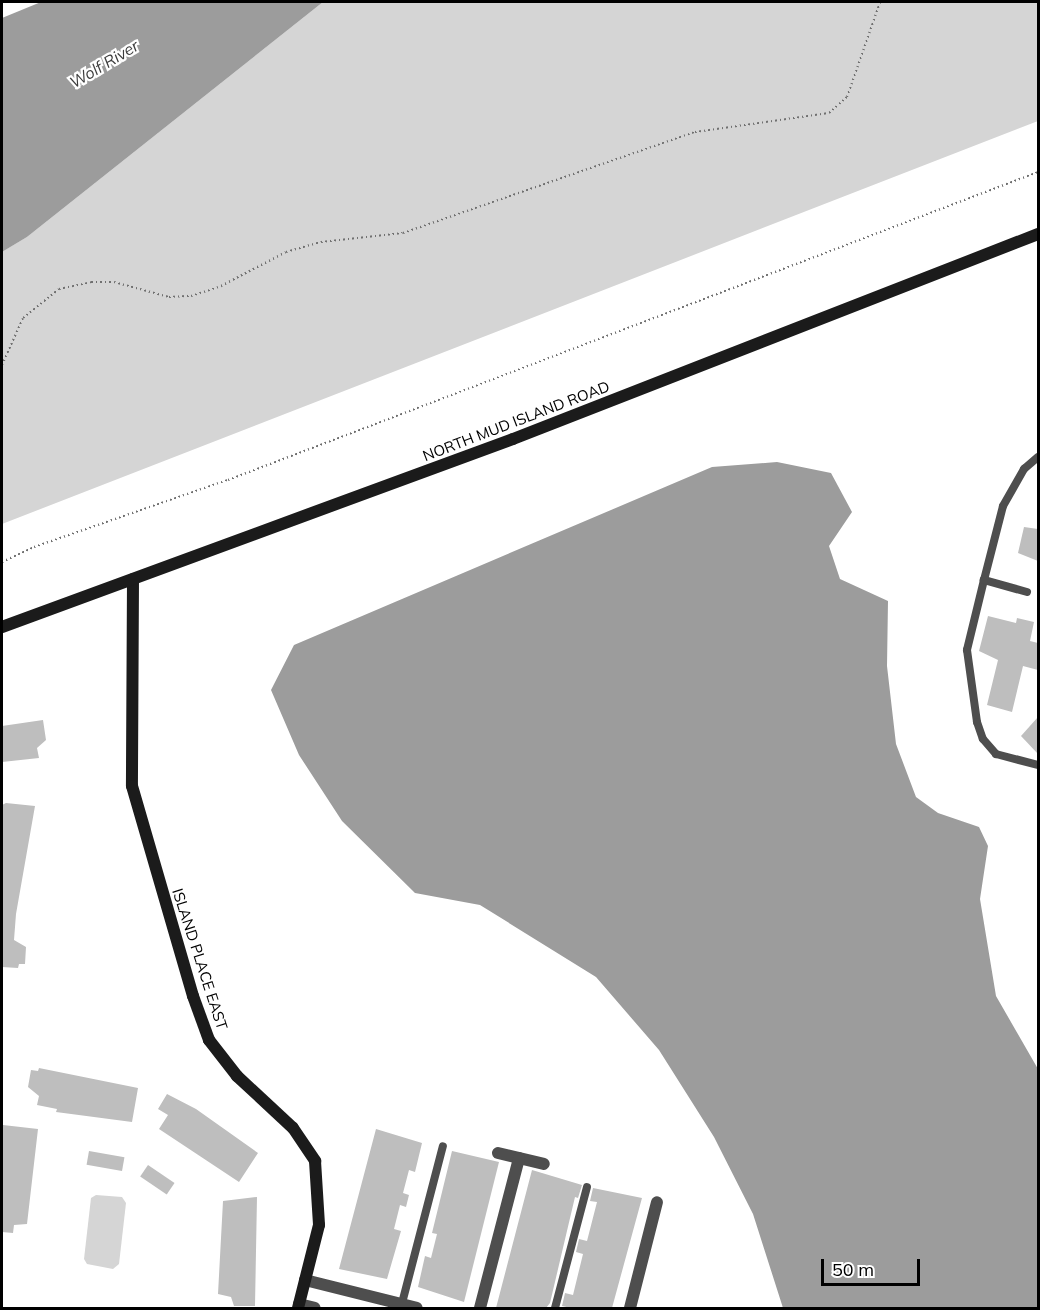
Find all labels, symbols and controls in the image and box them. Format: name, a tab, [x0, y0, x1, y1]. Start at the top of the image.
water label: Wolf River	[66, 36, 142, 92]
street label: NORTH MUD ISLAND ROAD	[420, 377, 612, 465]
street label: ISLAND PLACE EAST	[169, 886, 231, 1032]
scale bar	[824, 1247, 923, 1285]
text: 50 m	[832, 1258, 874, 1281]

